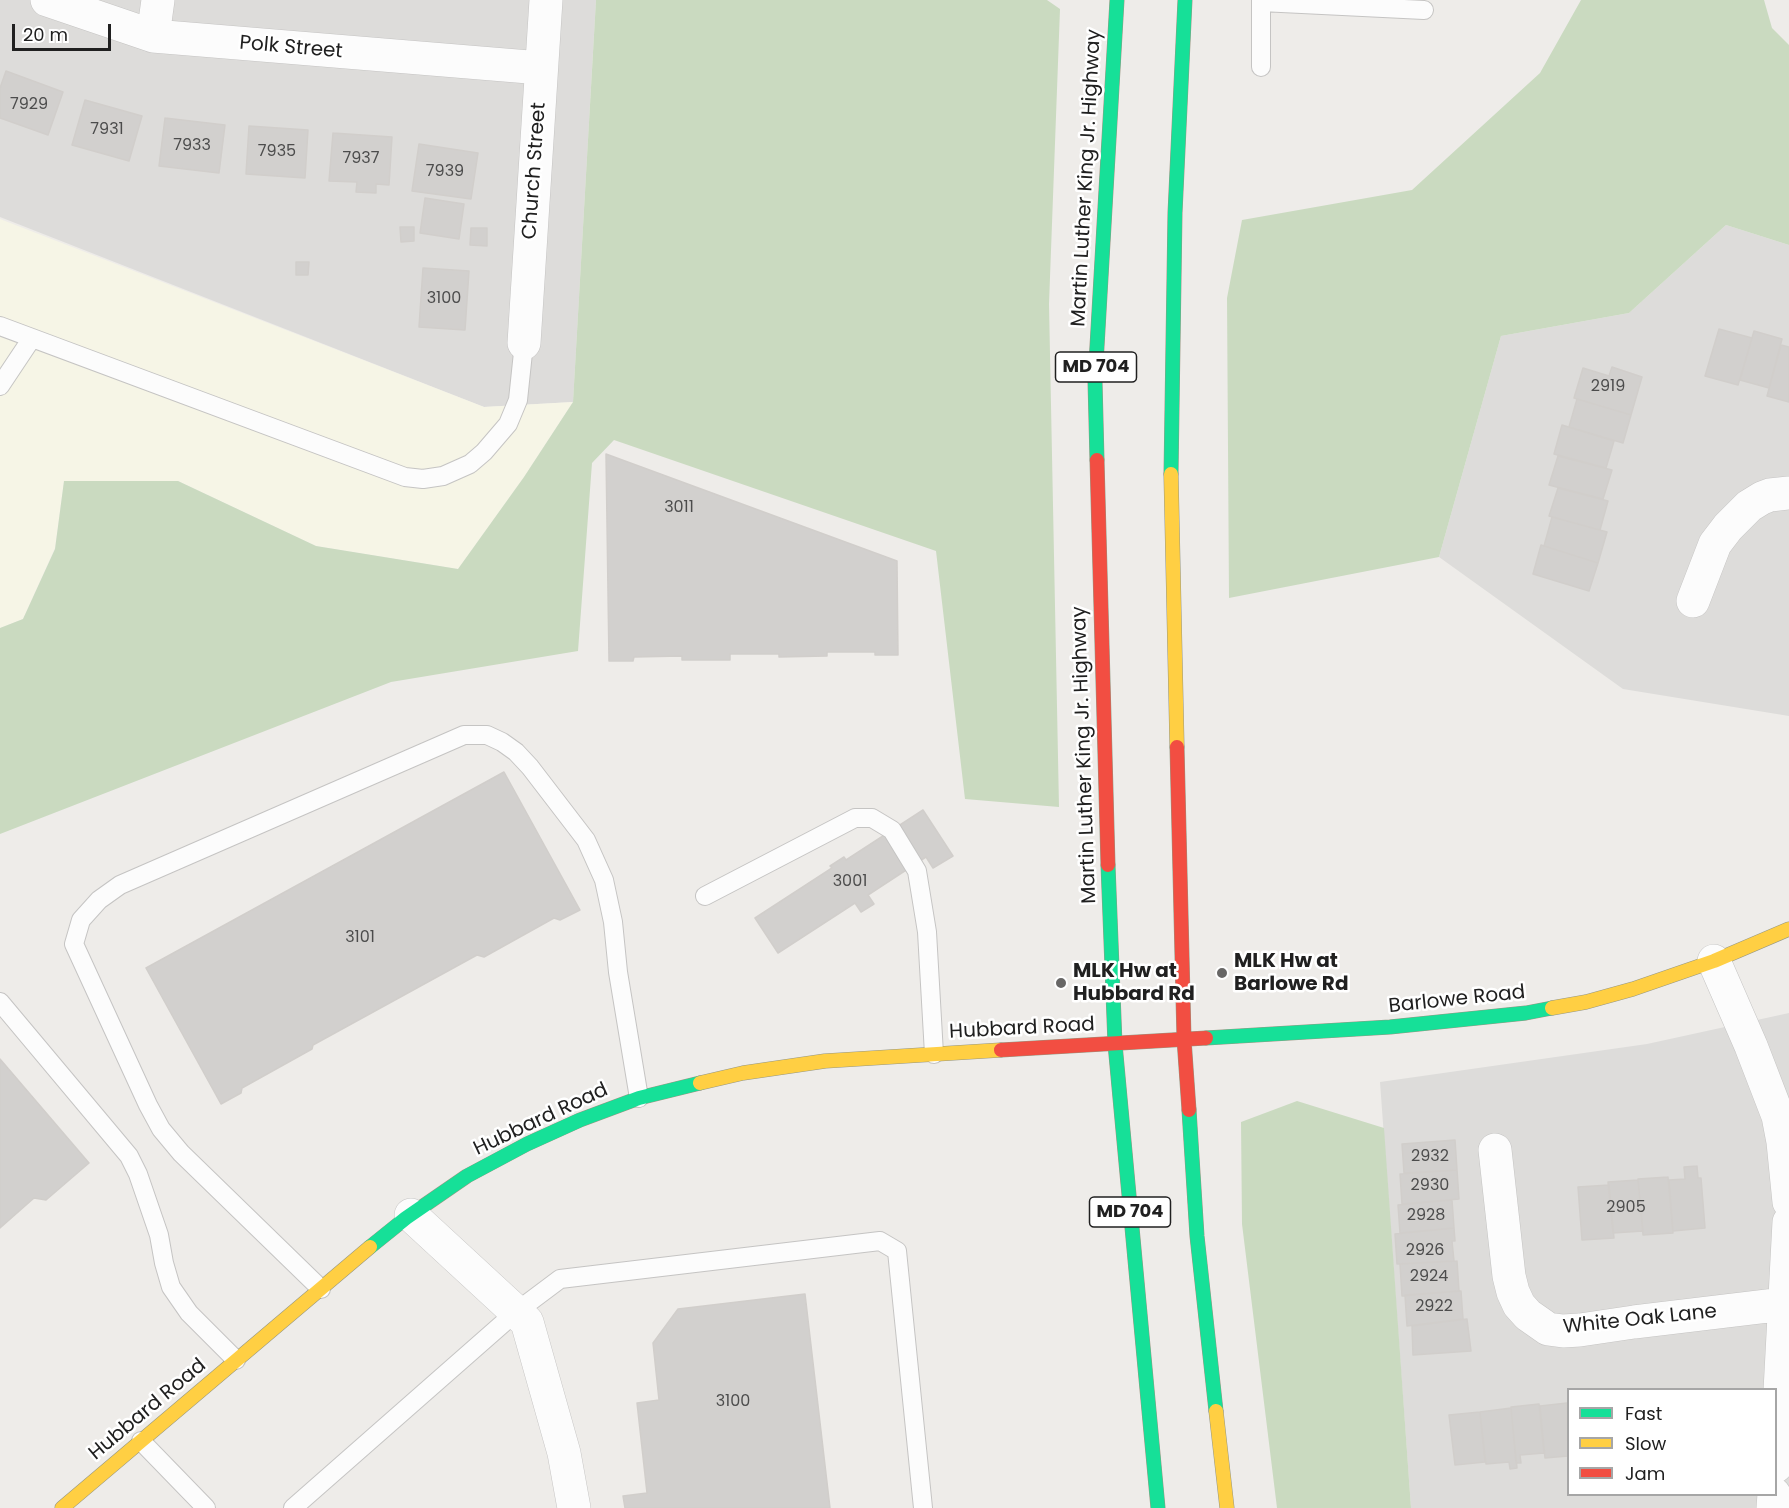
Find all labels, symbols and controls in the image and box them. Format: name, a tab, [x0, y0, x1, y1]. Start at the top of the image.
scale bar	[15, 12, 114, 50]
text: 20 m	[23, 22, 68, 47]
street label: Martin Luther King Jr. Highway	[1067, 29, 1107, 327]
street label: Polk Street	[238, 32, 344, 64]
house number: 7929	[10, 95, 48, 115]
street label: Church Street	[518, 102, 552, 240]
house number: 7931	[90, 120, 124, 140]
house number: 7933	[173, 136, 211, 156]
house number: 7935	[258, 142, 296, 162]
house number: 7937	[343, 149, 379, 169]
house number: 7939	[426, 162, 464, 182]
house number: 3100	[427, 289, 461, 309]
road number: MD 704	[1056, 352, 1136, 382]
house number: 2919	[1591, 377, 1625, 397]
house number: 3011	[664, 498, 694, 518]
street label: Martin Luther King Jr. Highway	[1068, 606, 1102, 904]
house number: 3001	[833, 872, 867, 892]
house number: 3101	[345, 928, 375, 948]
place label: MLK Hw at Barlowe Rd	[1234, 950, 1348, 997]
place label: MLK Hw at Hubbard Rd	[1073, 960, 1195, 1007]
marker: MLK Hw at Barlowe Rd	[1215, 966, 1229, 980]
marker: MLK Hw at Hubbard Rd	[1054, 976, 1068, 990]
street label: Barlowe Road	[1388, 981, 1526, 1019]
street label: Hubbard Road	[949, 1013, 1095, 1045]
street label: Hubbard Road	[470, 1078, 612, 1162]
house number: 2932	[1411, 1147, 1449, 1167]
house number: 2930	[1411, 1176, 1449, 1196]
road number: MD 704	[1090, 1197, 1170, 1227]
house number: 2905	[1606, 1198, 1646, 1218]
house number: 2928	[1407, 1206, 1445, 1226]
house number: 2926	[1406, 1241, 1444, 1261]
house number: 2924	[1410, 1267, 1448, 1287]
house number: 2922	[1415, 1297, 1453, 1317]
street label: White Oak Lane	[1562, 1300, 1718, 1340]
street label: Hubbard Road	[85, 1354, 211, 1466]
legend	[1567, 1388, 1777, 1496]
house number: 3100	[716, 1392, 750, 1412]
text: Fast	[1625, 1401, 1662, 1426]
text: Slow	[1625, 1431, 1666, 1456]
text: Jam	[1625, 1461, 1665, 1486]

